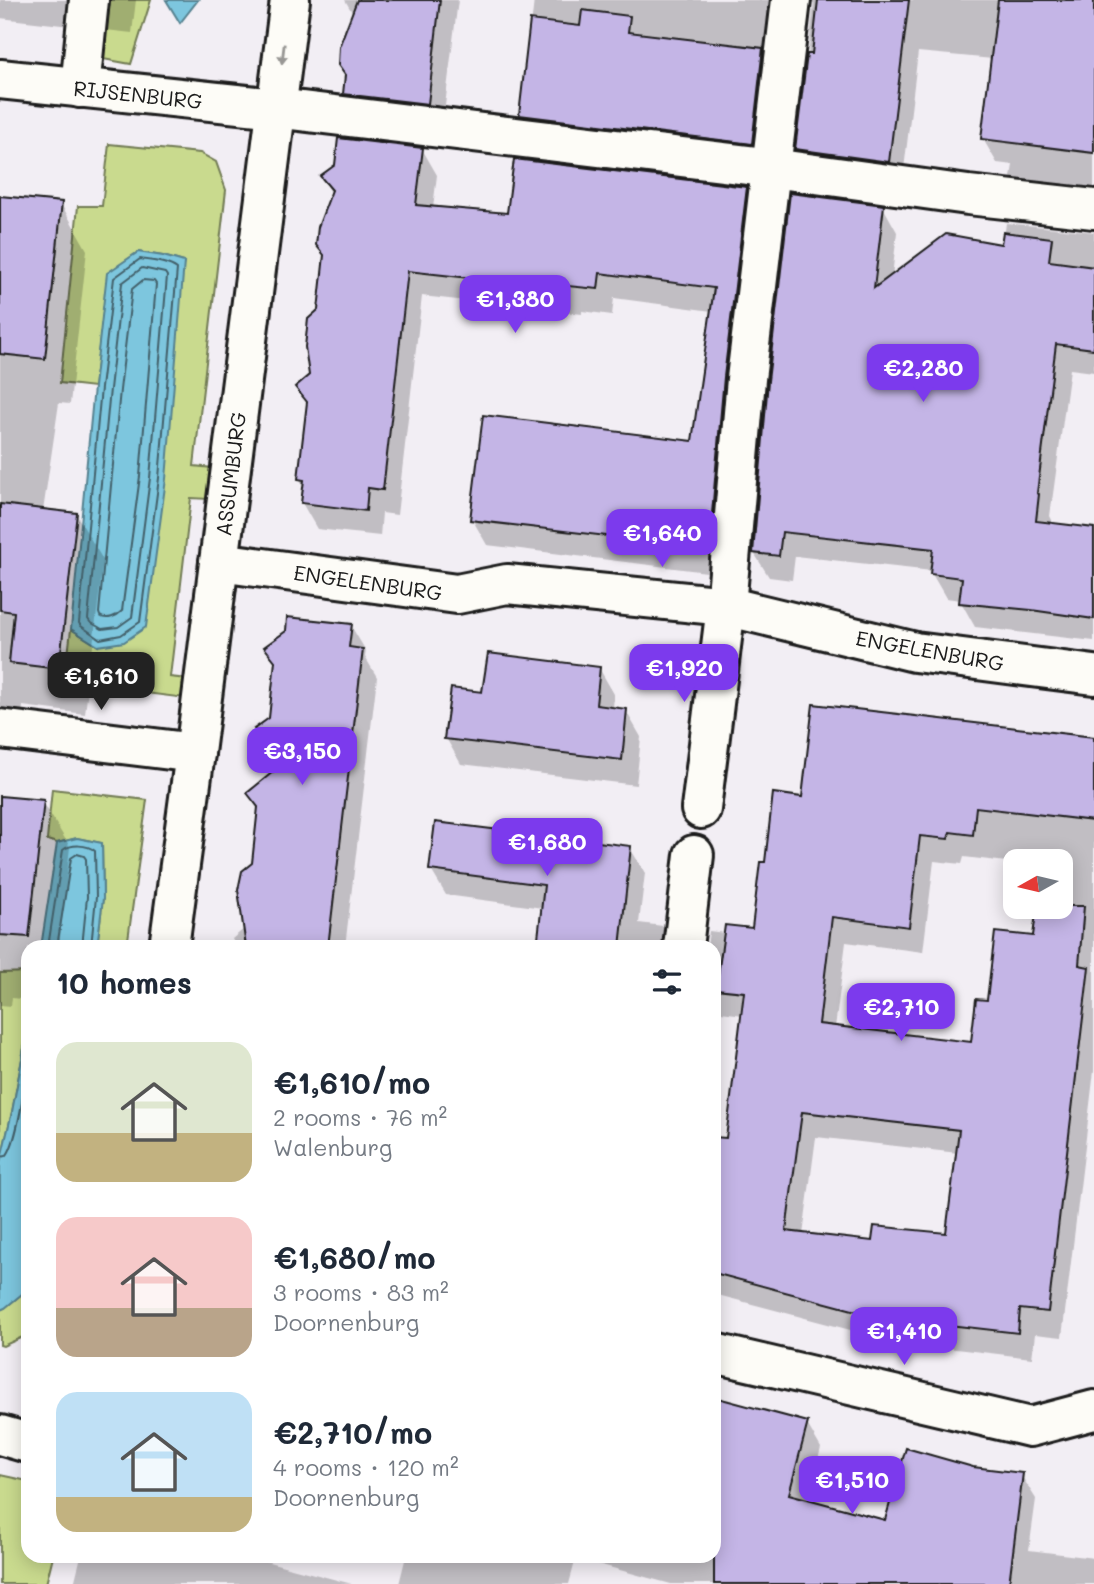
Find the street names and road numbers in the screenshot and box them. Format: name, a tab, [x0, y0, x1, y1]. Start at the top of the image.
street label: RIJSENBURG	[72, 74, 204, 114]
street label: ASSUMBURG	[209, 410, 251, 538]
street label: ENGELENBURG	[292, 558, 444, 606]
street label: ENGELENBURG	[854, 624, 1006, 676]

